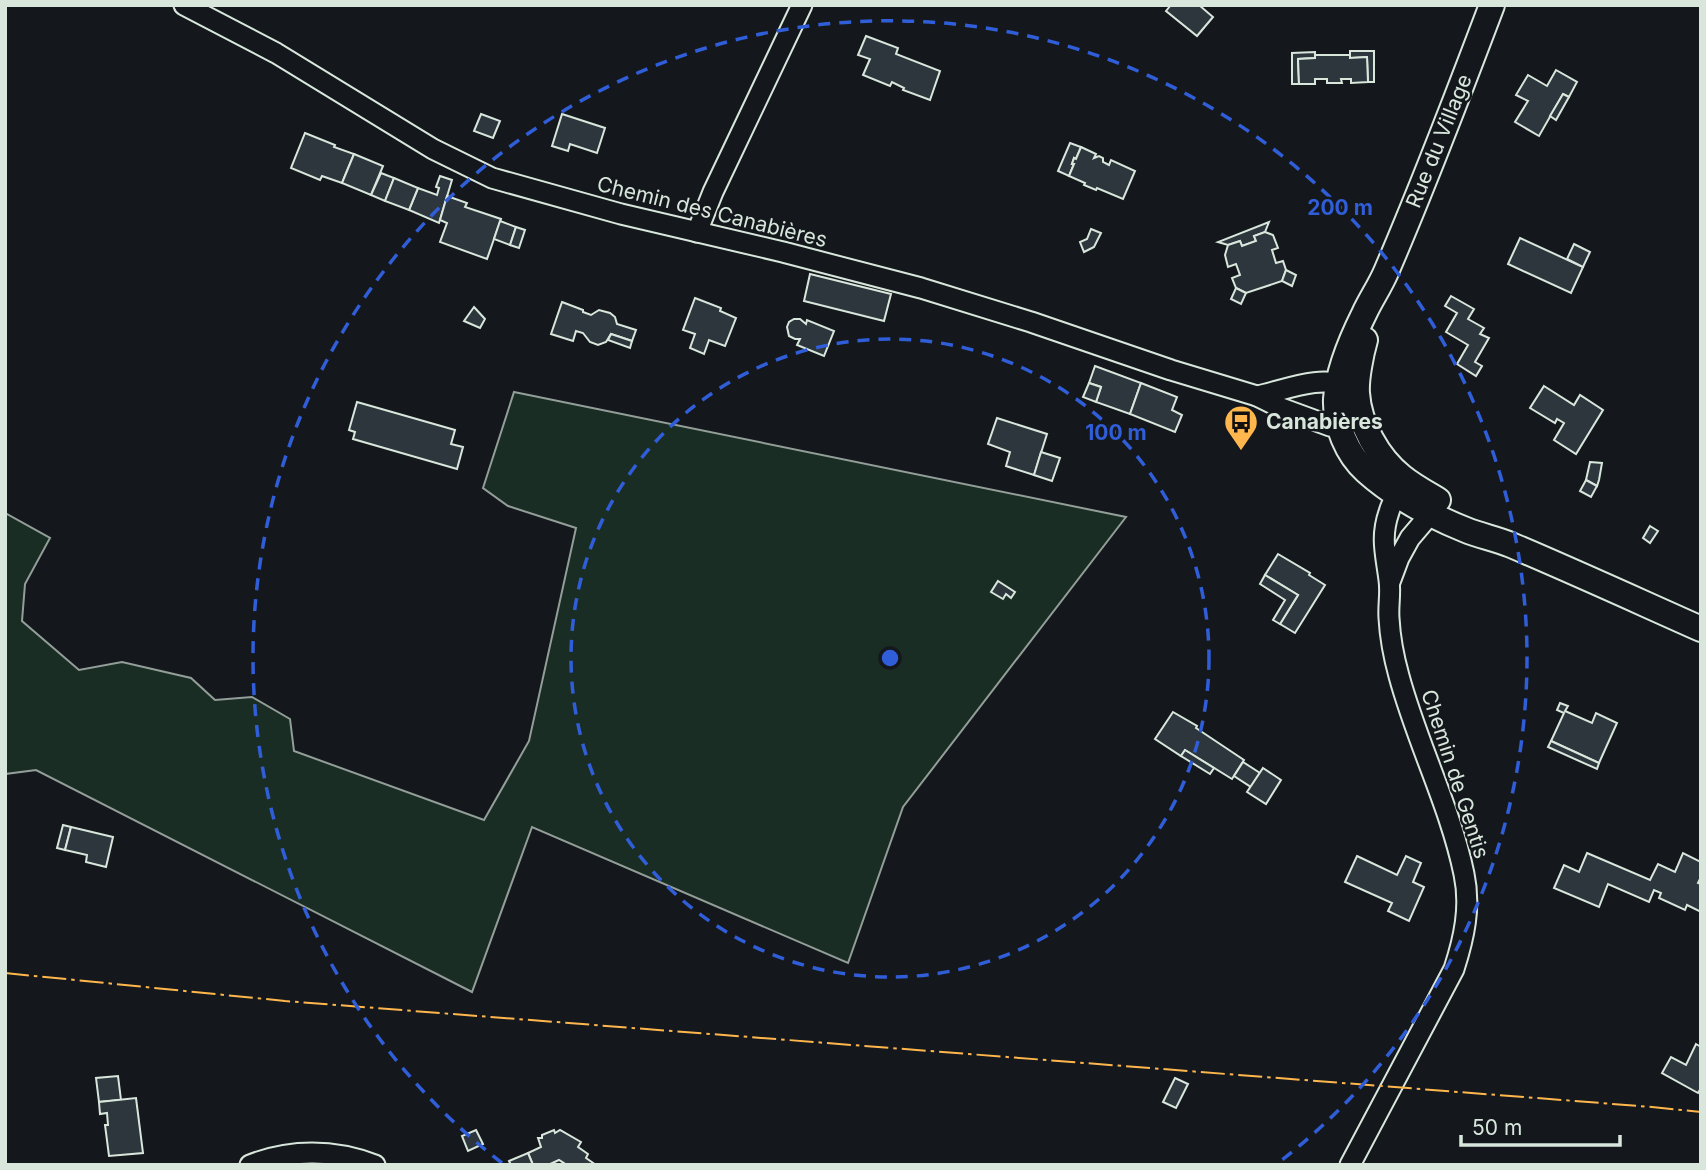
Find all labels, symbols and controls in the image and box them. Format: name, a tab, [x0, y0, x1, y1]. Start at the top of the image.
street label: Rue du Village	[1400, 70, 1477, 211]
street label: Chemin des Canabières	[594, 171, 830, 252]
text: 200 m	[1307, 195, 1373, 220]
bus stop icon: Canabières	[1222, 403, 1260, 452]
place label: Canabières	[1266, 409, 1383, 434]
text: 100 m	[1085, 420, 1147, 445]
centre of rings	[878, 646, 902, 670]
street label: Chemin de Gentis	[1416, 686, 1495, 861]
scale bar	[1461, 1104, 1620, 1148]
text: 50 m	[1472, 1115, 1522, 1140]

